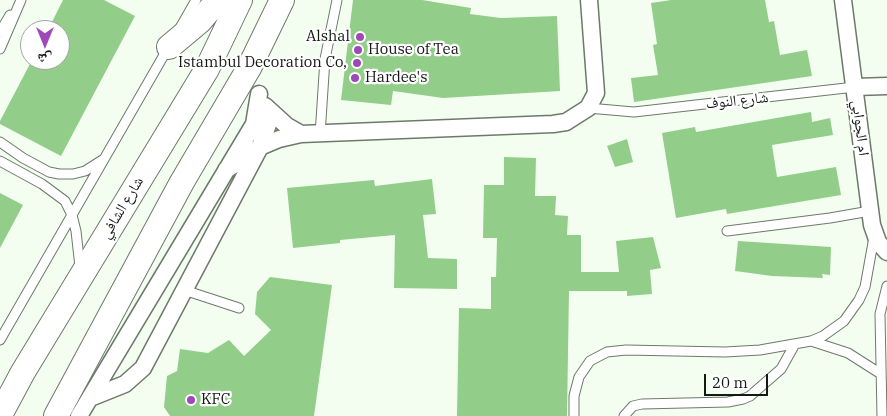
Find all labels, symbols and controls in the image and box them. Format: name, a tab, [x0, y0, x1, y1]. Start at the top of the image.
north arrow	[20, 20, 70, 70]
place label: Alshal	[306, 28, 350, 46]
marker: Alshal	[354, 31, 366, 43]
place label: House of Tea	[368, 41, 459, 59]
marker: House of Tea	[352, 44, 364, 56]
text: ش	[38, 50, 52, 68]
place label: Istambul Decoration Co,	[178, 54, 347, 72]
marker: Istambul Decoration Co,	[351, 57, 363, 69]
place label: Hardee's	[365, 69, 427, 87]
marker: Hardee's	[349, 72, 361, 84]
street label: شارع النوف	[705, 89, 769, 113]
street label: ام الجوابي	[848, 99, 872, 157]
street label: شارع الشافي	[96, 174, 148, 242]
scale bar	[707, 364, 771, 396]
text: 20 m	[712, 373, 748, 392]
place label: KFC	[201, 391, 230, 409]
marker: KFC	[185, 394, 197, 406]

